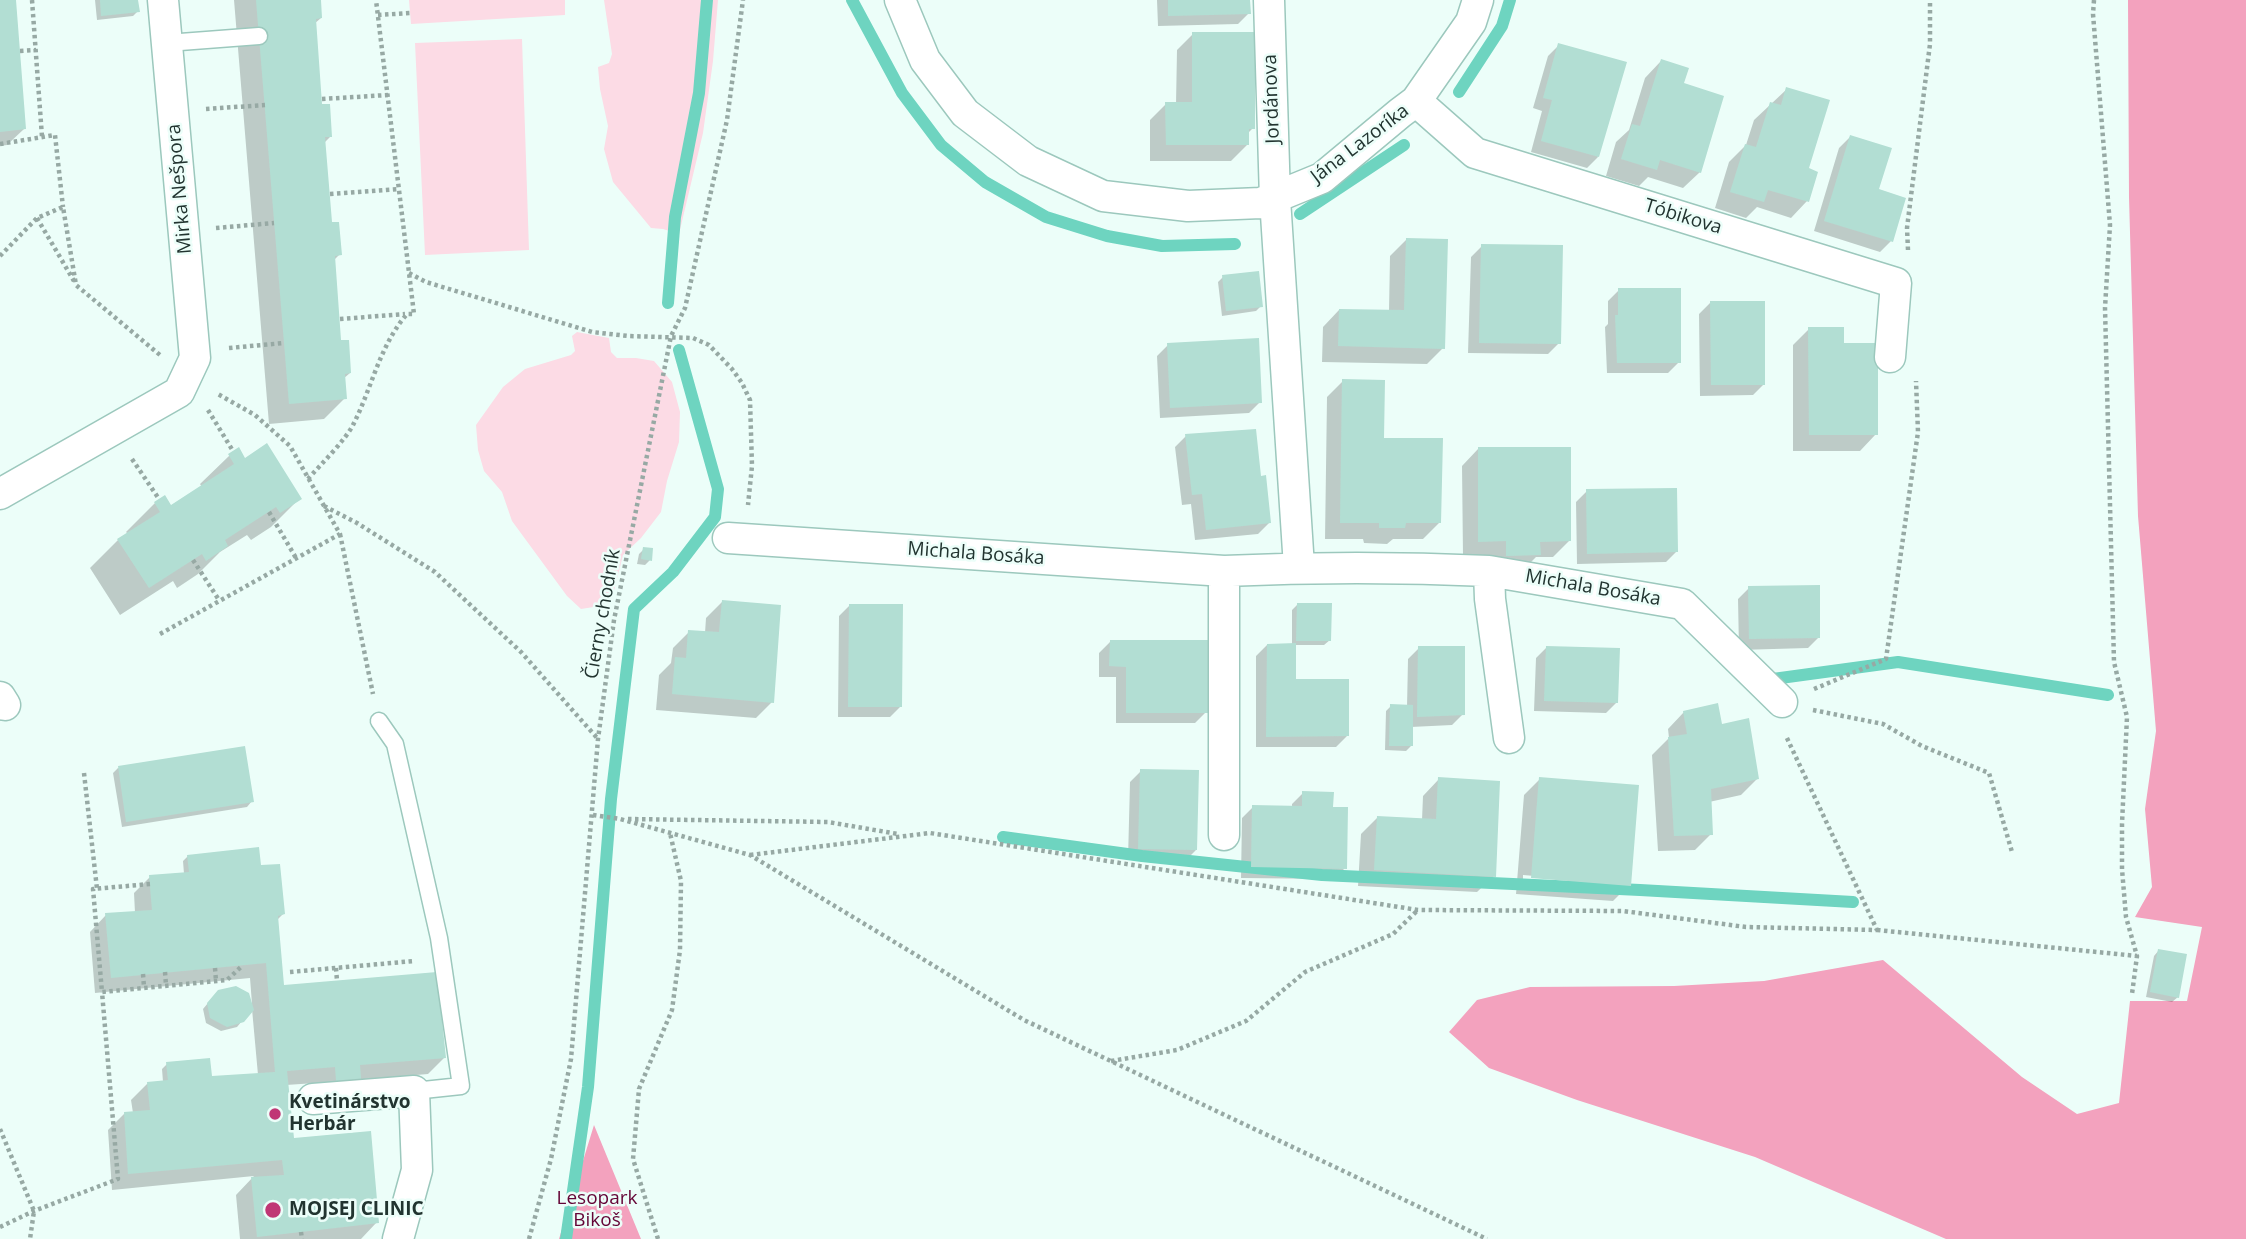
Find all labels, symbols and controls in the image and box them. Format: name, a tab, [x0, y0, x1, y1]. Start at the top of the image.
street label: Jordánova	[1259, 54, 1285, 144]
street label: Jána Lazoríka	[1307, 100, 1413, 188]
street label: Mirka Nešpora	[163, 123, 197, 255]
street label: Tóbikova	[1642, 194, 1724, 240]
street label: Michala Bosáka	[907, 538, 1045, 570]
street label: Čierny chodník	[580, 547, 626, 681]
street label: Michala Bosáka	[1523, 565, 1663, 611]
place label: Kvetinárstvo Herbár	[289, 1092, 411, 1136]
marker: Kvetinárstvo Herbár	[267, 1106, 283, 1122]
park label: Lesopark Bikoš	[556, 1188, 638, 1232]
place label: MOJSEJ CLINIC	[289, 1199, 424, 1221]
marker: MOJSEJ CLINIC	[263, 1200, 283, 1220]

